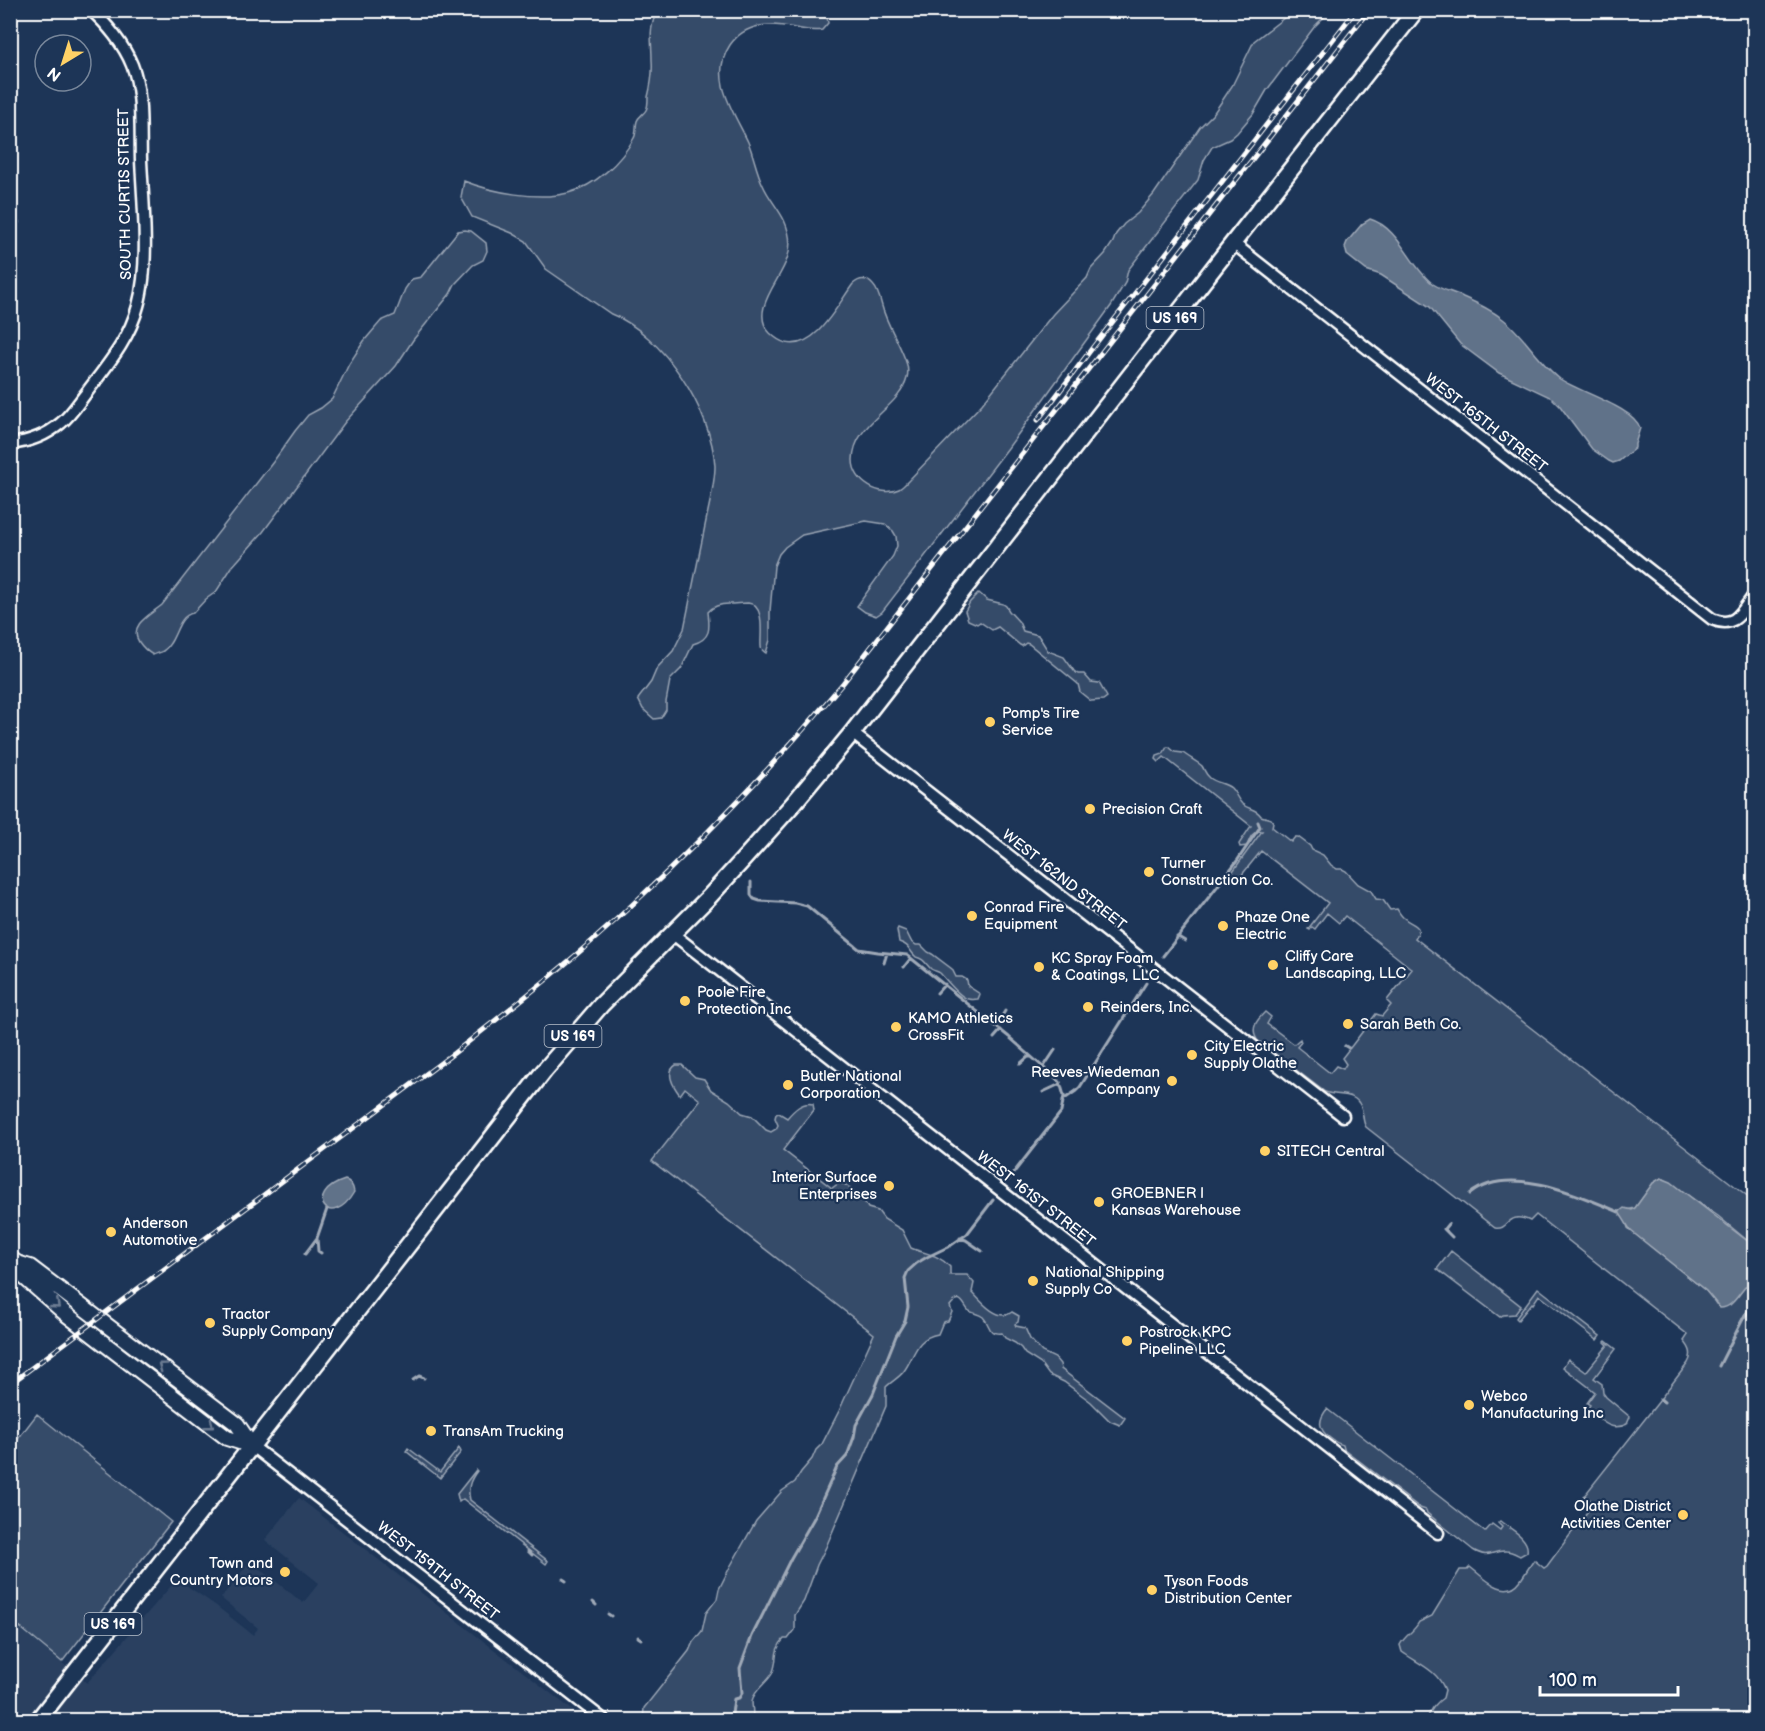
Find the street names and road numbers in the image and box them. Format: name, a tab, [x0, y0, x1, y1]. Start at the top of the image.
street label: SOUTH CURTIS STREET	[114, 108, 136, 280]
road number: US 169	[1146, 307, 1204, 329]
street label: WEST 165TH STREET	[1421, 369, 1551, 477]
street label: WEST 162ND STREET	[998, 826, 1130, 934]
road number: US 169	[544, 1025, 602, 1047]
street label: WEST 161ST STREET	[973, 1147, 1099, 1251]
street label: WEST 159TH STREET	[373, 1517, 503, 1625]
road number: US 169	[84, 1613, 142, 1635]

